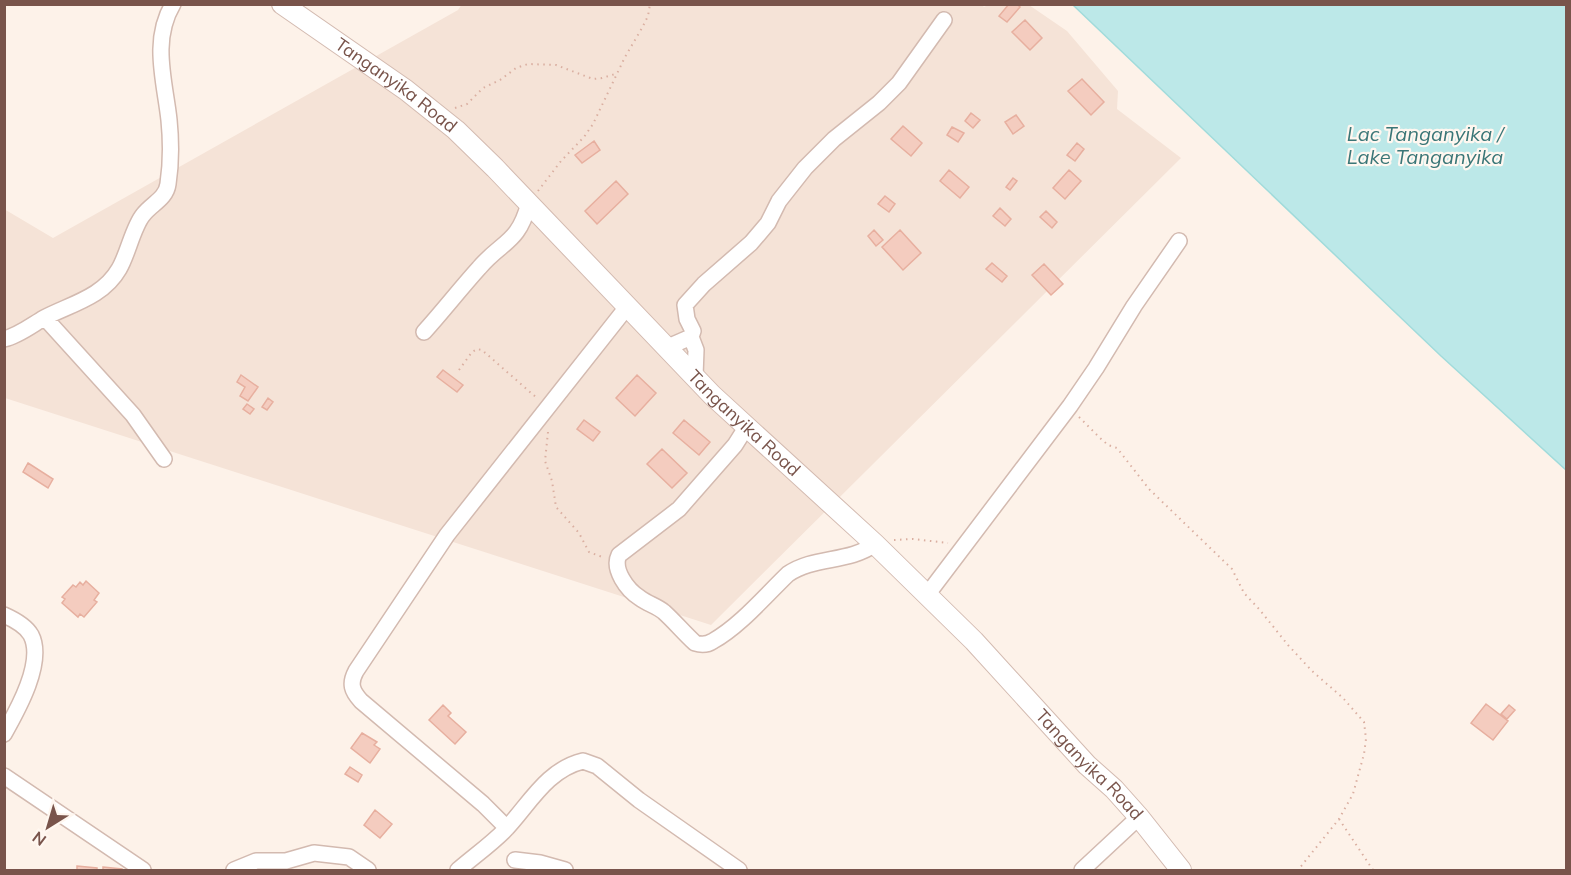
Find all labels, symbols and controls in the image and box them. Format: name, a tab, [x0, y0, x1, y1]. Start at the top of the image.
street label: Tanganyika Road	[331, 32, 462, 137]
water label: Lac Tanganyika / Lake Tanganyika	[1347, 121, 1506, 169]
street label: Tanganyika Road	[683, 365, 805, 481]
street label: Tanganyika Road	[1031, 704, 1148, 825]
north arrow	[18, 797, 78, 857]
text: N	[28, 827, 50, 851]

